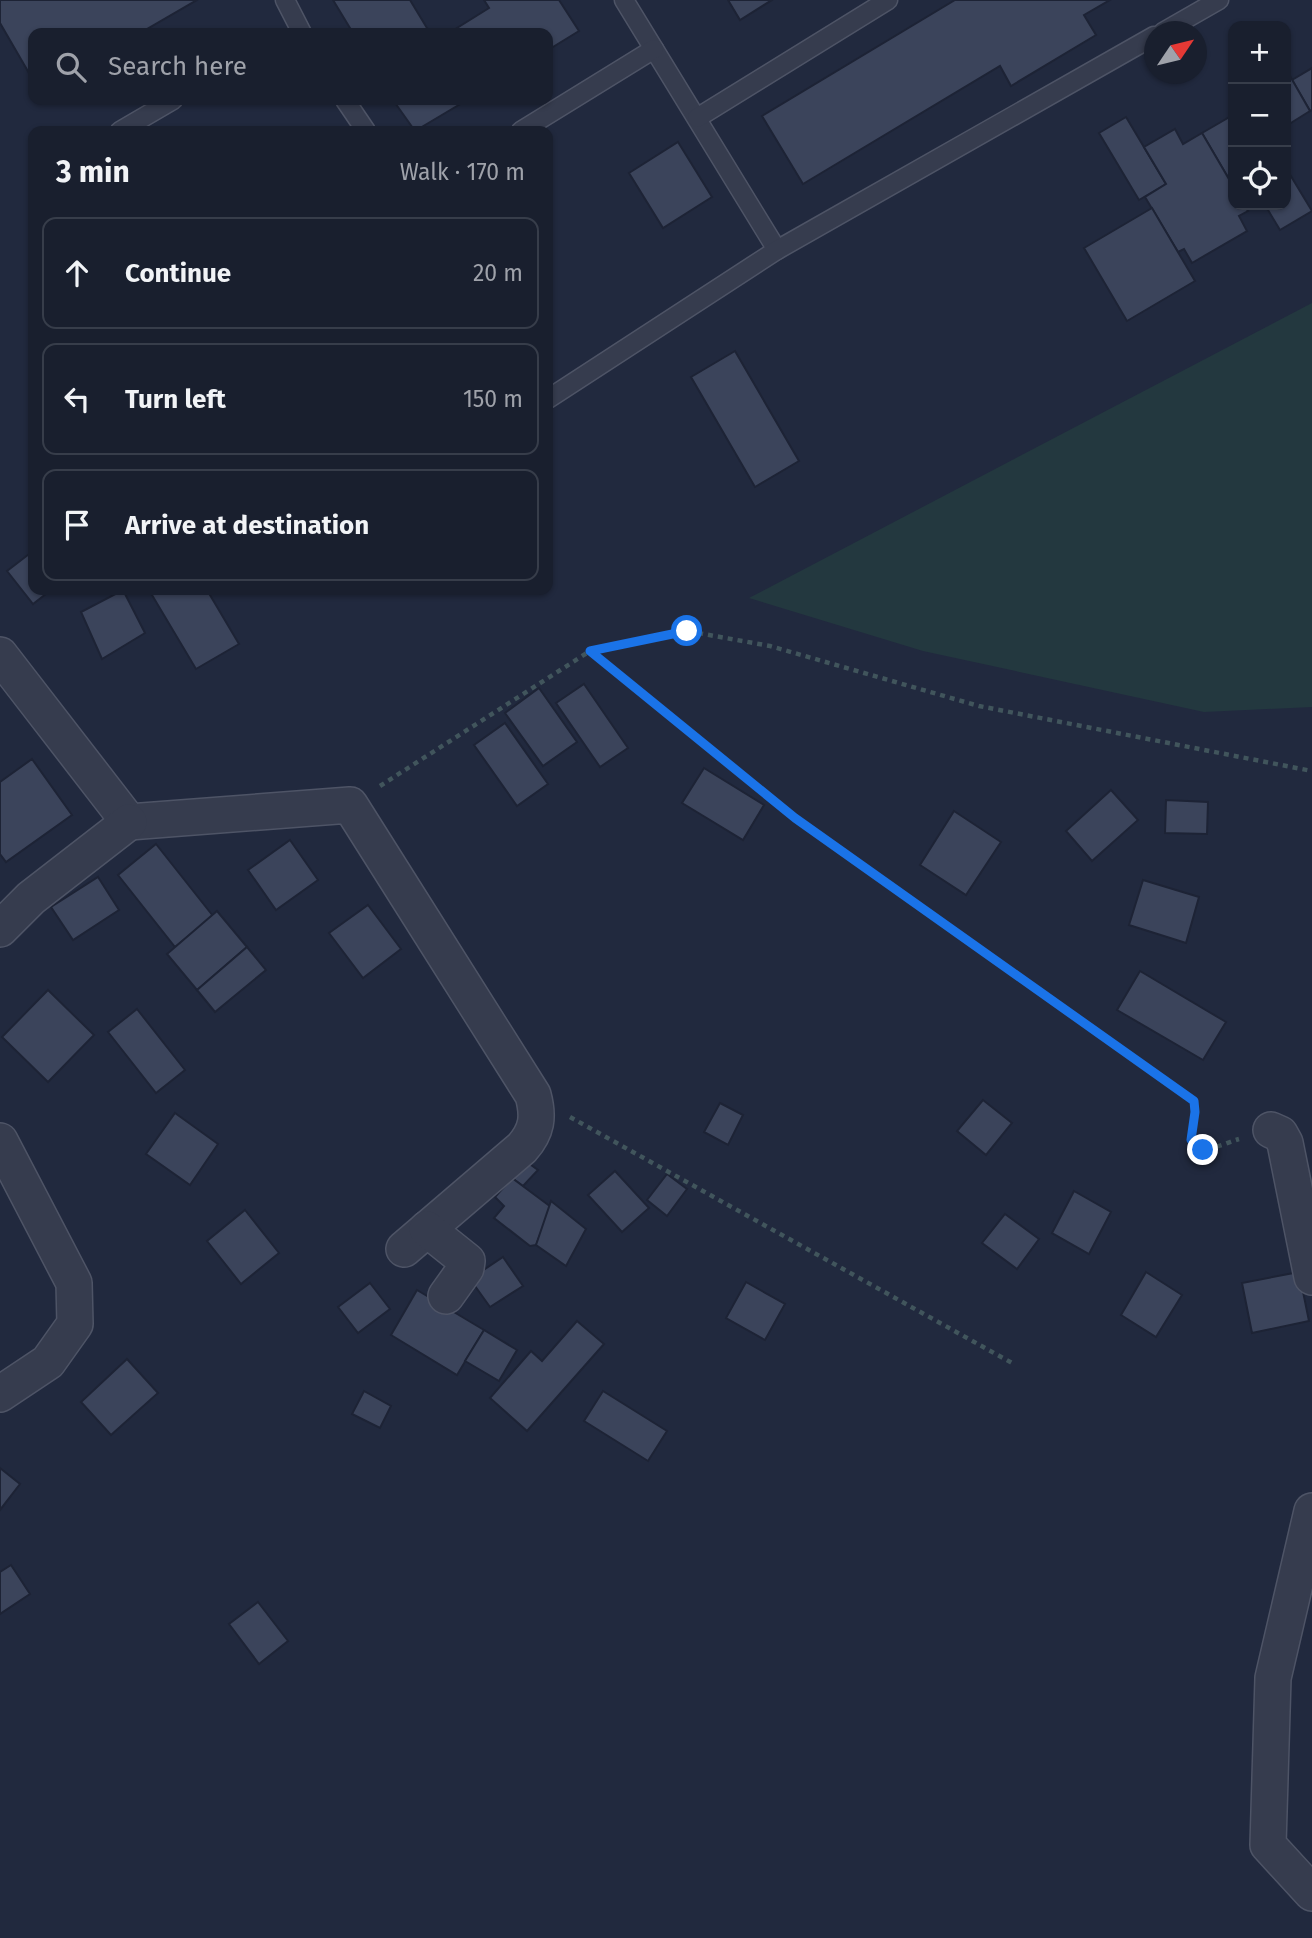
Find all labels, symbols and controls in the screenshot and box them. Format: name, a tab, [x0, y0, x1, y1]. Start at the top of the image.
north arrow	[1144, 21, 1207, 84]
map controls	[1228, 21, 1291, 210]
button: +	[1228, 21, 1291, 84]
search box	[28, 28, 553, 105]
icon: search	[52, 48, 90, 86]
text: Search here	[108, 51, 247, 82]
button: −	[1228, 84, 1291, 147]
button: locate	[1228, 147, 1291, 210]
text: 3 min	[56, 154, 130, 190]
text: Walk · 170 m	[400, 158, 525, 186]
icon: ahead	[58, 254, 96, 292]
text: Continue	[125, 258, 231, 289]
text: 20 m	[473, 259, 523, 287]
icon: left	[58, 380, 96, 418]
text: Turn left	[125, 384, 226, 415]
text: 150 m	[463, 385, 523, 413]
icon: arrive	[58, 506, 96, 544]
text: Arrive at destination	[125, 510, 369, 541]
route start	[671, 615, 702, 646]
route end	[1187, 1134, 1218, 1165]

